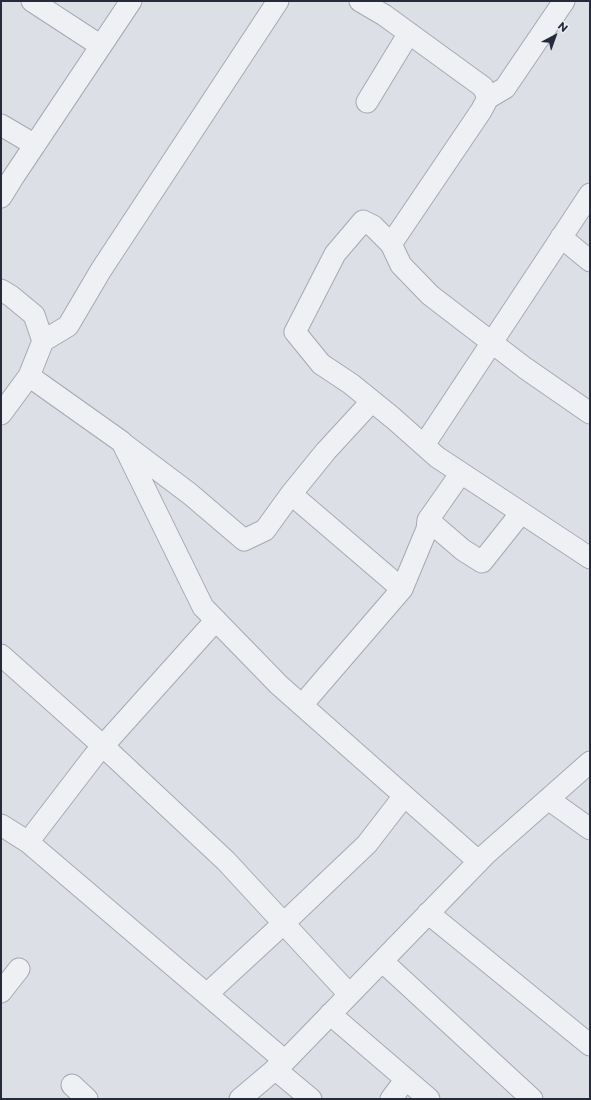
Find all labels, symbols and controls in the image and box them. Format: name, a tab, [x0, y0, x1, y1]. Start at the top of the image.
north arrow	[535, 16, 575, 56]
text: N	[555, 19, 571, 35]

